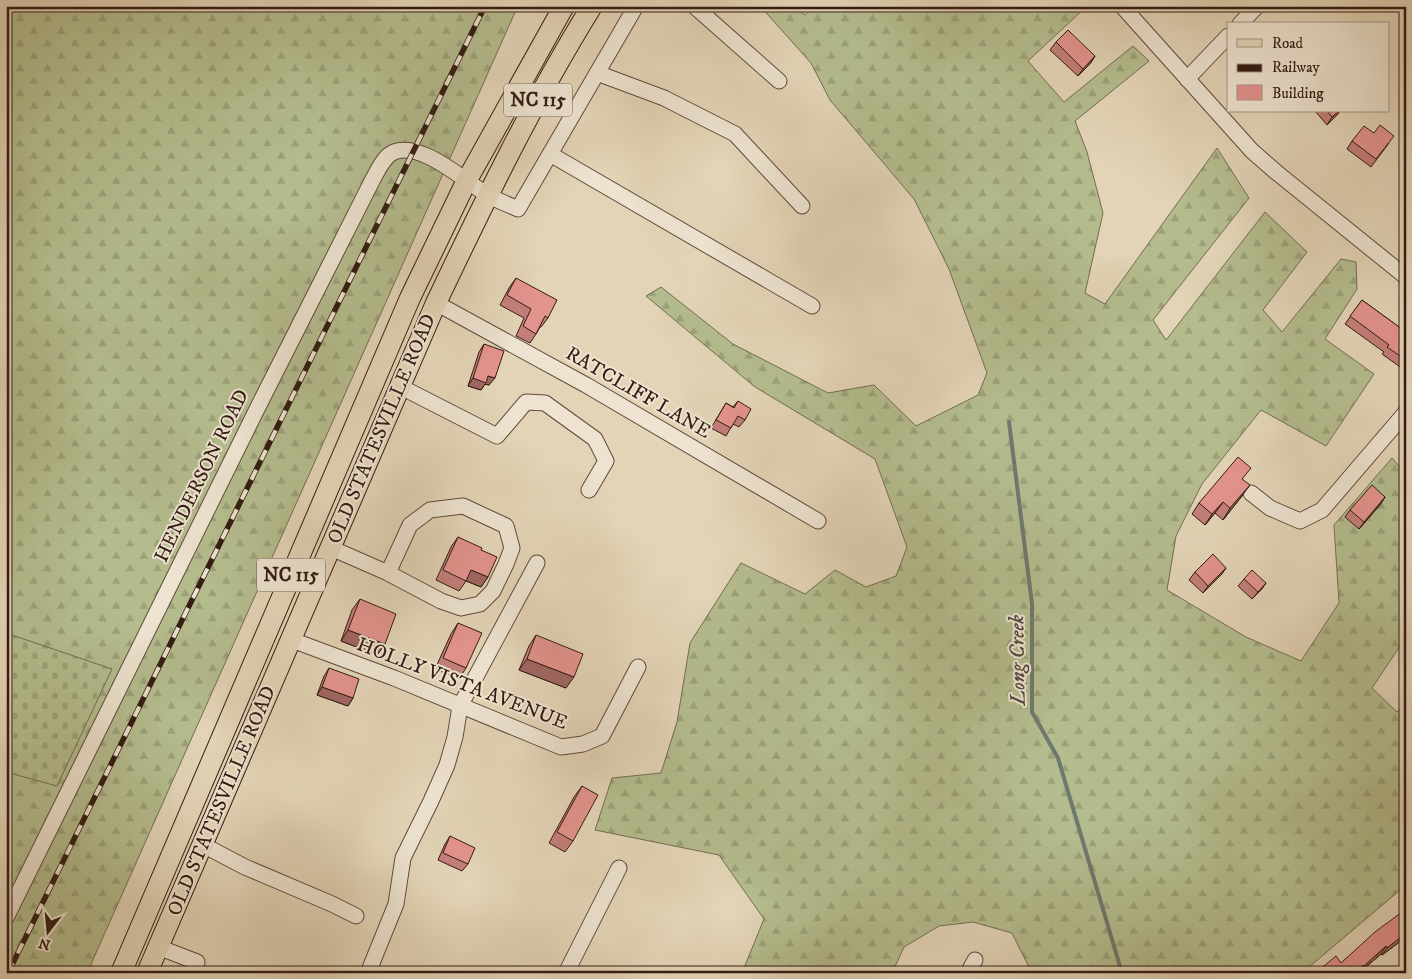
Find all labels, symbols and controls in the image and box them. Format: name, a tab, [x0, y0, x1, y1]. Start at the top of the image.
legend	[1227, 22, 1390, 112]
text: Road	[1272, 34, 1304, 53]
text: Railway	[1272, 58, 1320, 77]
road number: NC 115	[504, 84, 572, 116]
text: Building	[1272, 84, 1324, 103]
street label: OLD STATESVILLE ROAD	[322, 310, 442, 548]
street label: RATCLIFF LANE	[561, 341, 715, 445]
street label: HENDERSON ROAD	[149, 385, 255, 567]
road number: NC 115	[257, 558, 325, 592]
water label: Long Creek	[1004, 614, 1032, 706]
street label: HOLLY VISTA AVENUE	[353, 632, 571, 736]
street label: OLD STATESVILLE ROAD	[162, 682, 282, 920]
north arrow	[22, 906, 72, 956]
text: N	[36, 933, 53, 954]

